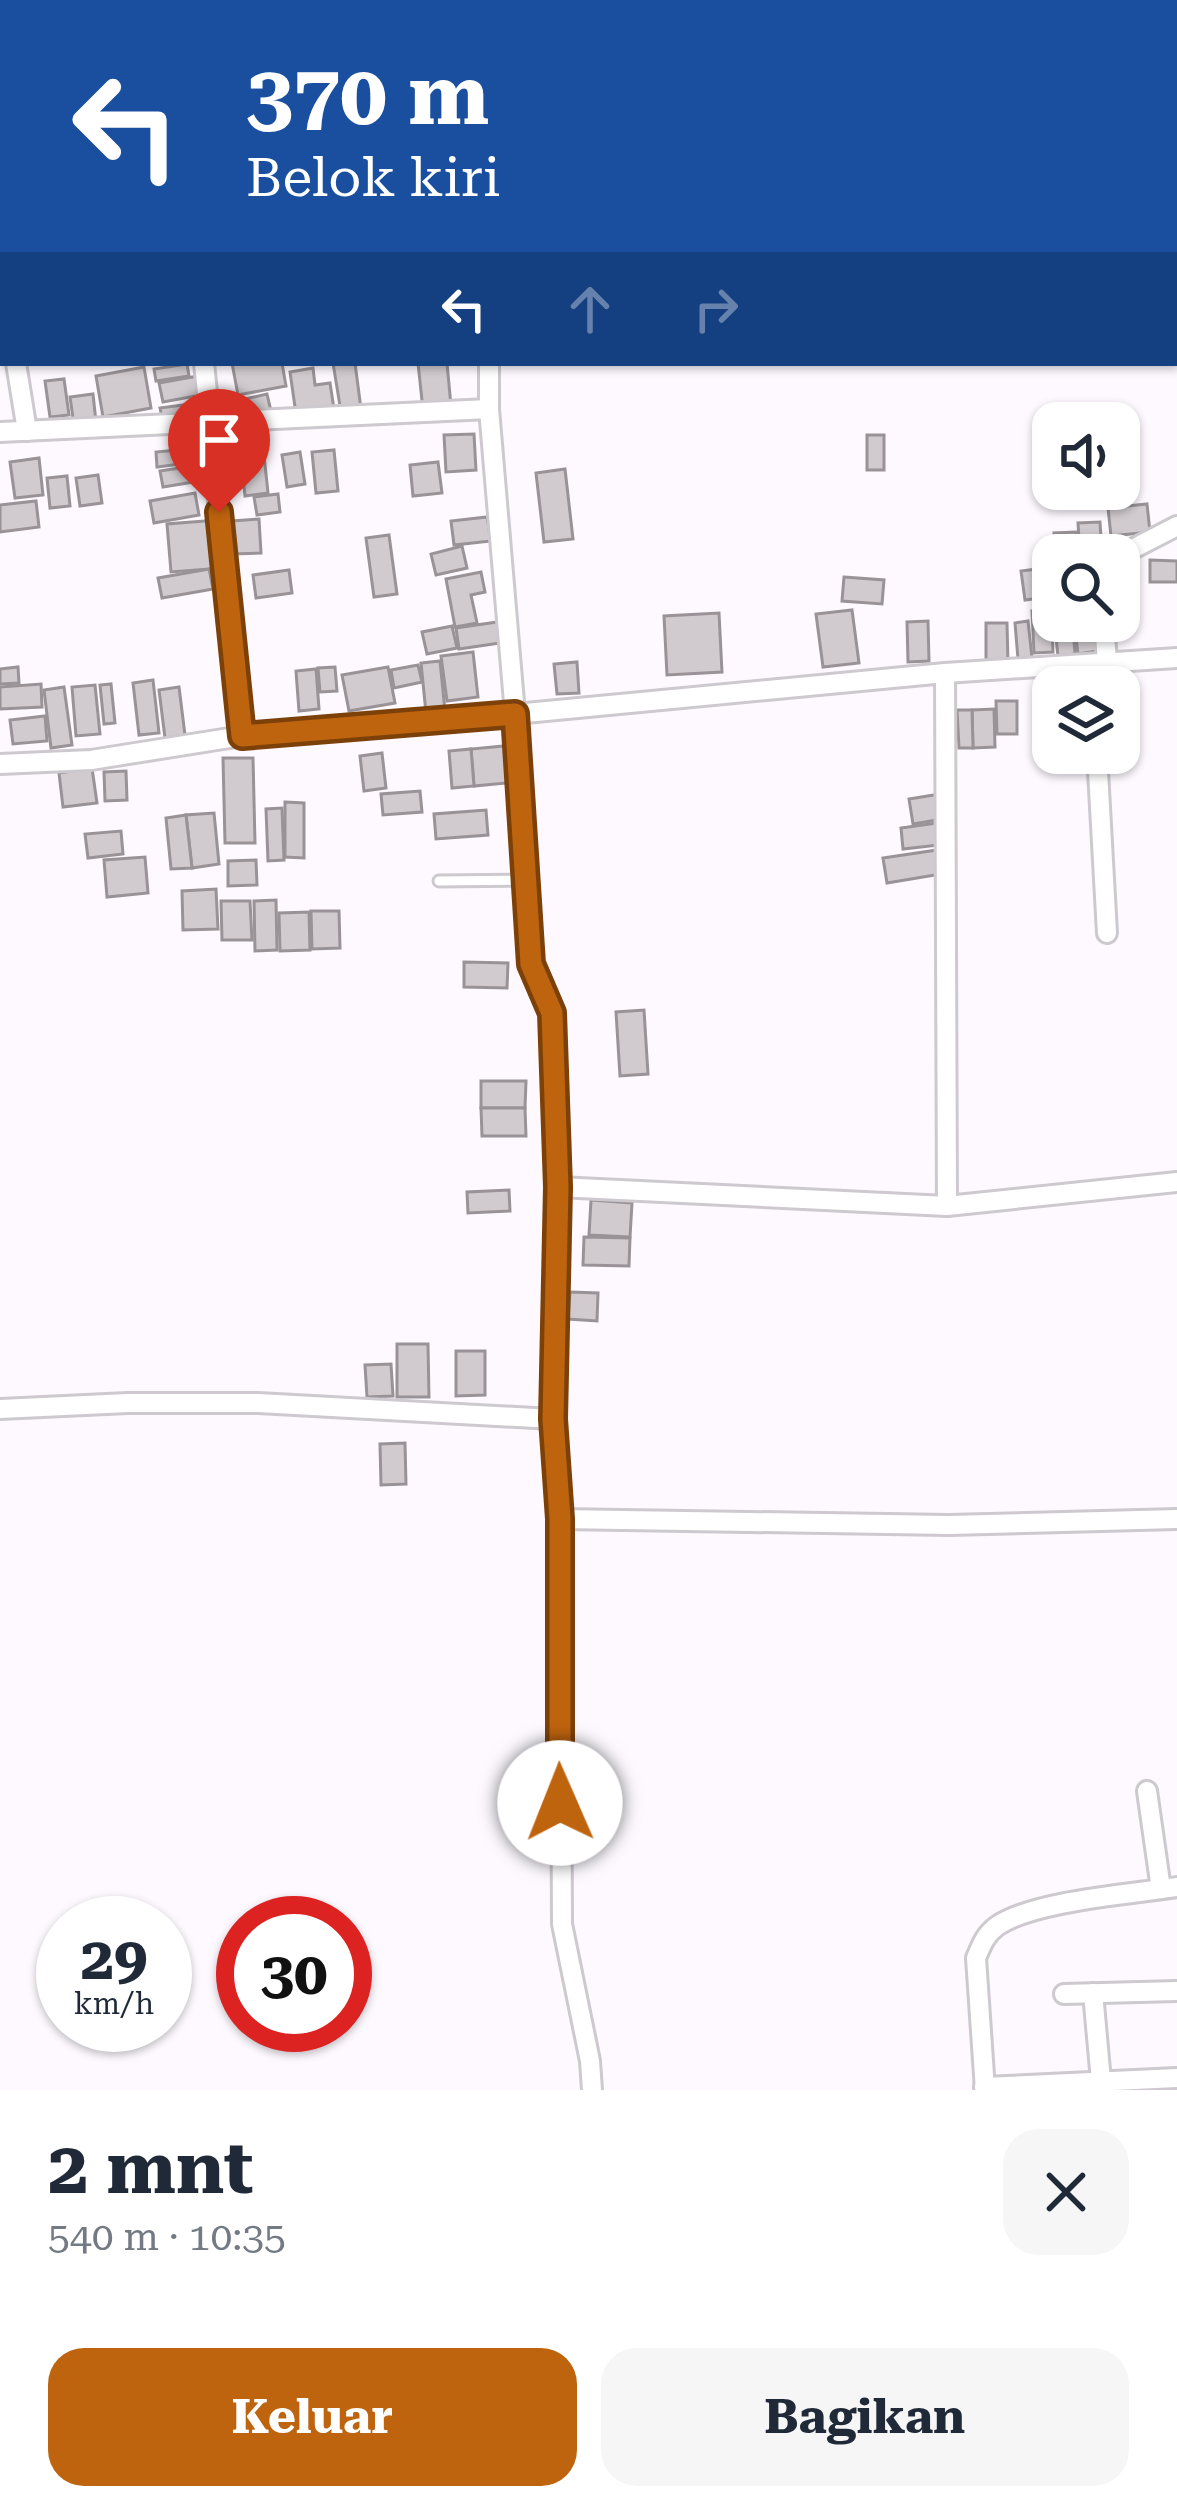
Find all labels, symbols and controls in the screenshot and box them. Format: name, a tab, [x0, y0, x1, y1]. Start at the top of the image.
text: 370 m	[246, 46, 489, 144]
icon: left	[48, 48, 204, 204]
text: Belok kiri	[246, 146, 500, 209]
icon: left	[431, 276, 497, 342]
icon: ahead	[557, 276, 623, 342]
icon: right	[683, 276, 749, 342]
pin	[168, 389, 270, 512]
map controls	[1032, 402, 1140, 774]
button: sound	[1032, 402, 1140, 510]
icon: arrive	[186, 407, 252, 473]
button: search	[1032, 534, 1140, 642]
button: layers	[1032, 666, 1140, 774]
position arrow	[497, 1740, 623, 1866]
speed limit sign: 30	[216, 1896, 372, 2052]
text: 29	[80, 1923, 148, 1994]
text: km/h	[74, 1986, 154, 2021]
text: 2 mnt	[48, 2126, 254, 2211]
button: close	[1003, 2129, 1129, 2255]
text: 540 m · 10:35	[48, 2214, 286, 2260]
button: Keluar	[48, 2348, 577, 2486]
button: Bagikan	[601, 2348, 1129, 2486]

